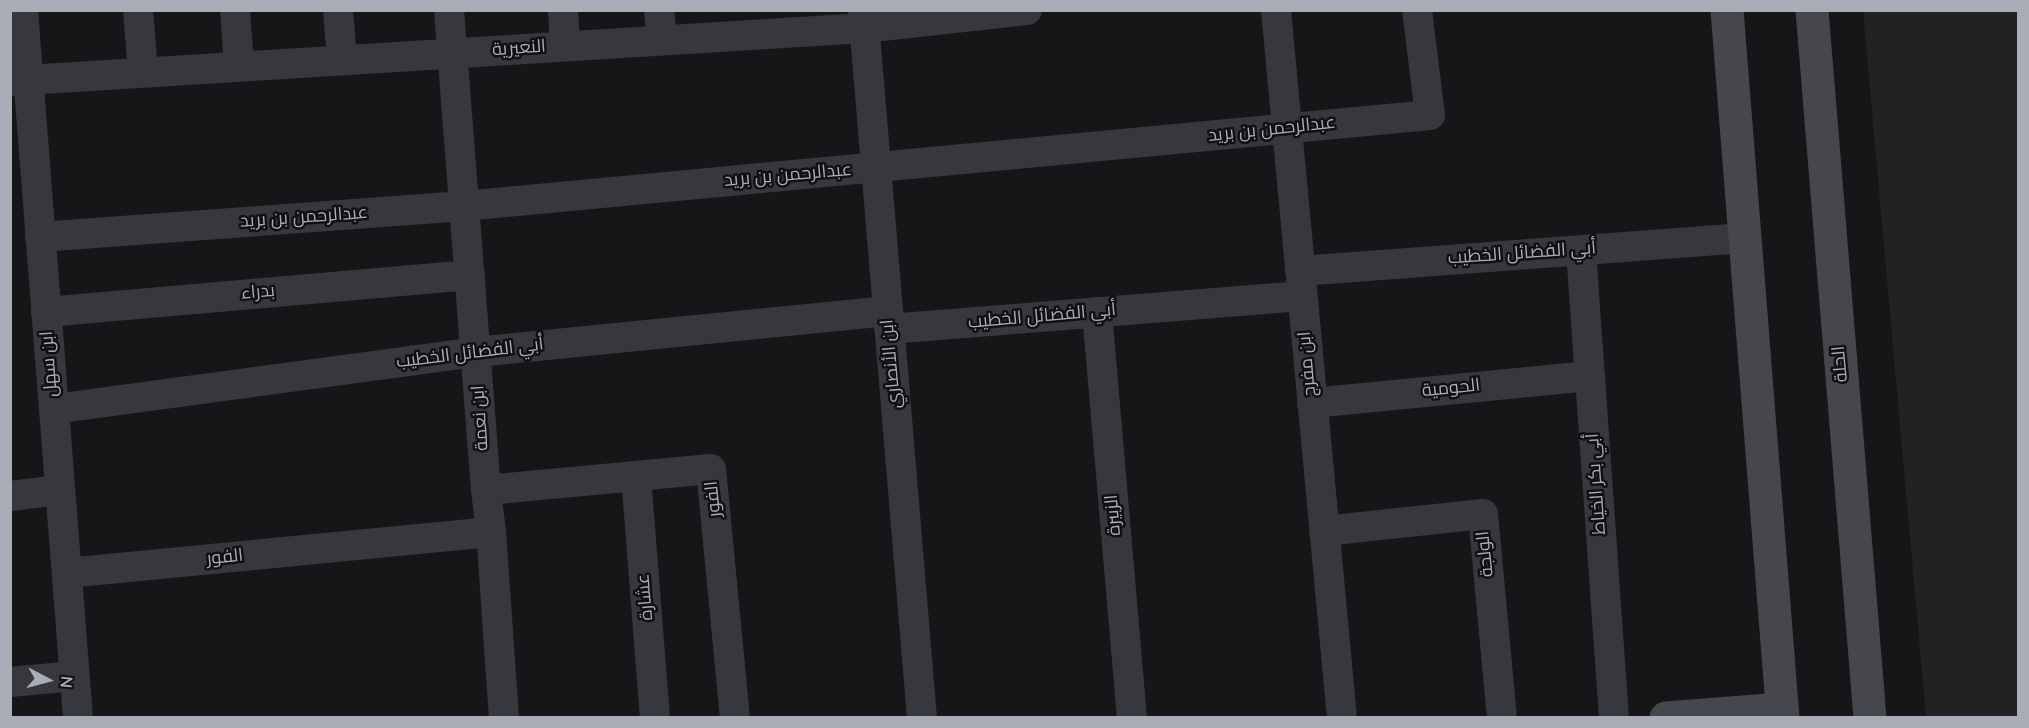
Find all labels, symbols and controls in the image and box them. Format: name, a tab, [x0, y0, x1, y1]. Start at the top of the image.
street label: النعيرية	[491, 36, 547, 62]
street label: عبدالرحمن بن بريد	[1207, 113, 1337, 147]
street label: عبدالرحمن بن بريد	[723, 160, 853, 192]
street label: عبدالرحمن بن بريد	[239, 203, 369, 233]
street label: أبي الفضائل الخطيب	[1447, 238, 1597, 270]
street label: بدراء	[240, 281, 276, 305]
street label: أبي الفضائل الخطيب	[967, 300, 1117, 334]
street label: ابن الأنصاري	[877, 318, 907, 410]
street label: ابن سهل	[37, 330, 63, 398]
street label: ابن مفرج	[1294, 330, 1322, 398]
street label: أبي الفضائل الخطيب	[395, 334, 545, 374]
street label: الحلة	[1829, 345, 1853, 383]
street label: الحومية	[1421, 375, 1481, 403]
street label: ابن نعمة	[468, 384, 494, 452]
street label: أبي بكر الخياط	[1583, 432, 1611, 536]
street label: الفور	[701, 480, 727, 518]
street label: الزبيرة	[1101, 494, 1127, 536]
street label: الولجة	[1473, 530, 1499, 578]
street label: الفور	[206, 545, 244, 571]
street label: عشارة	[633, 573, 659, 621]
north arrow	[18, 650, 78, 710]
text: N	[54, 675, 77, 689]

